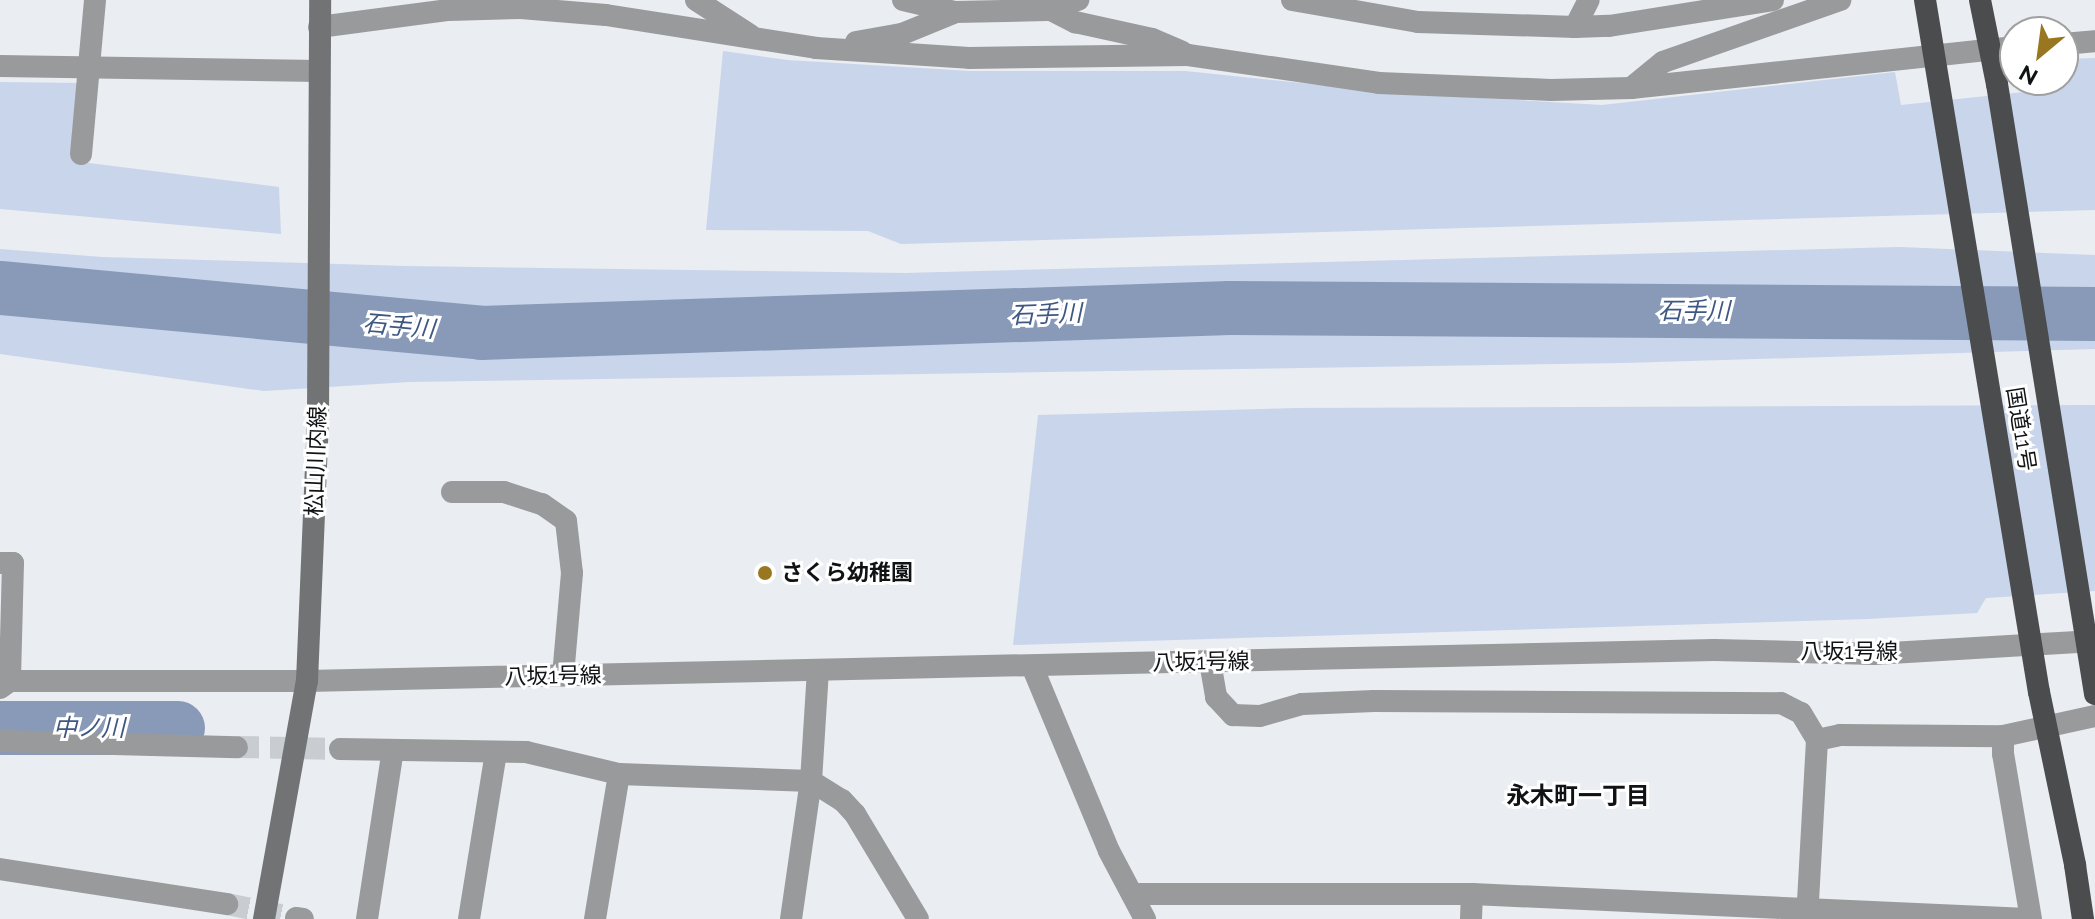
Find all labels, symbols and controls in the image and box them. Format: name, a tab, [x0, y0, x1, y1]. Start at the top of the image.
north arrow	[1999, 16, 2079, 96]
text: N	[2015, 60, 2042, 91]
water label: 石手川	[1658, 297, 1730, 325]
water label: 石手川	[1010, 298, 1082, 330]
water label: 石手川	[362, 309, 436, 343]
street label: 国道11号	[2001, 385, 2041, 473]
street label: 松山川内線	[301, 406, 331, 516]
place label: さくら幼稚園	[781, 560, 913, 586]
marker: さくら幼稚園	[756, 564, 774, 582]
street label: 八坂1号線	[1800, 639, 1898, 665]
street label: 八坂1号線	[1152, 648, 1250, 676]
street label: 八坂1号線	[504, 662, 602, 690]
water label: 中ノ川	[53, 714, 125, 742]
district label: 永木町一丁目	[1506, 782, 1650, 810]

